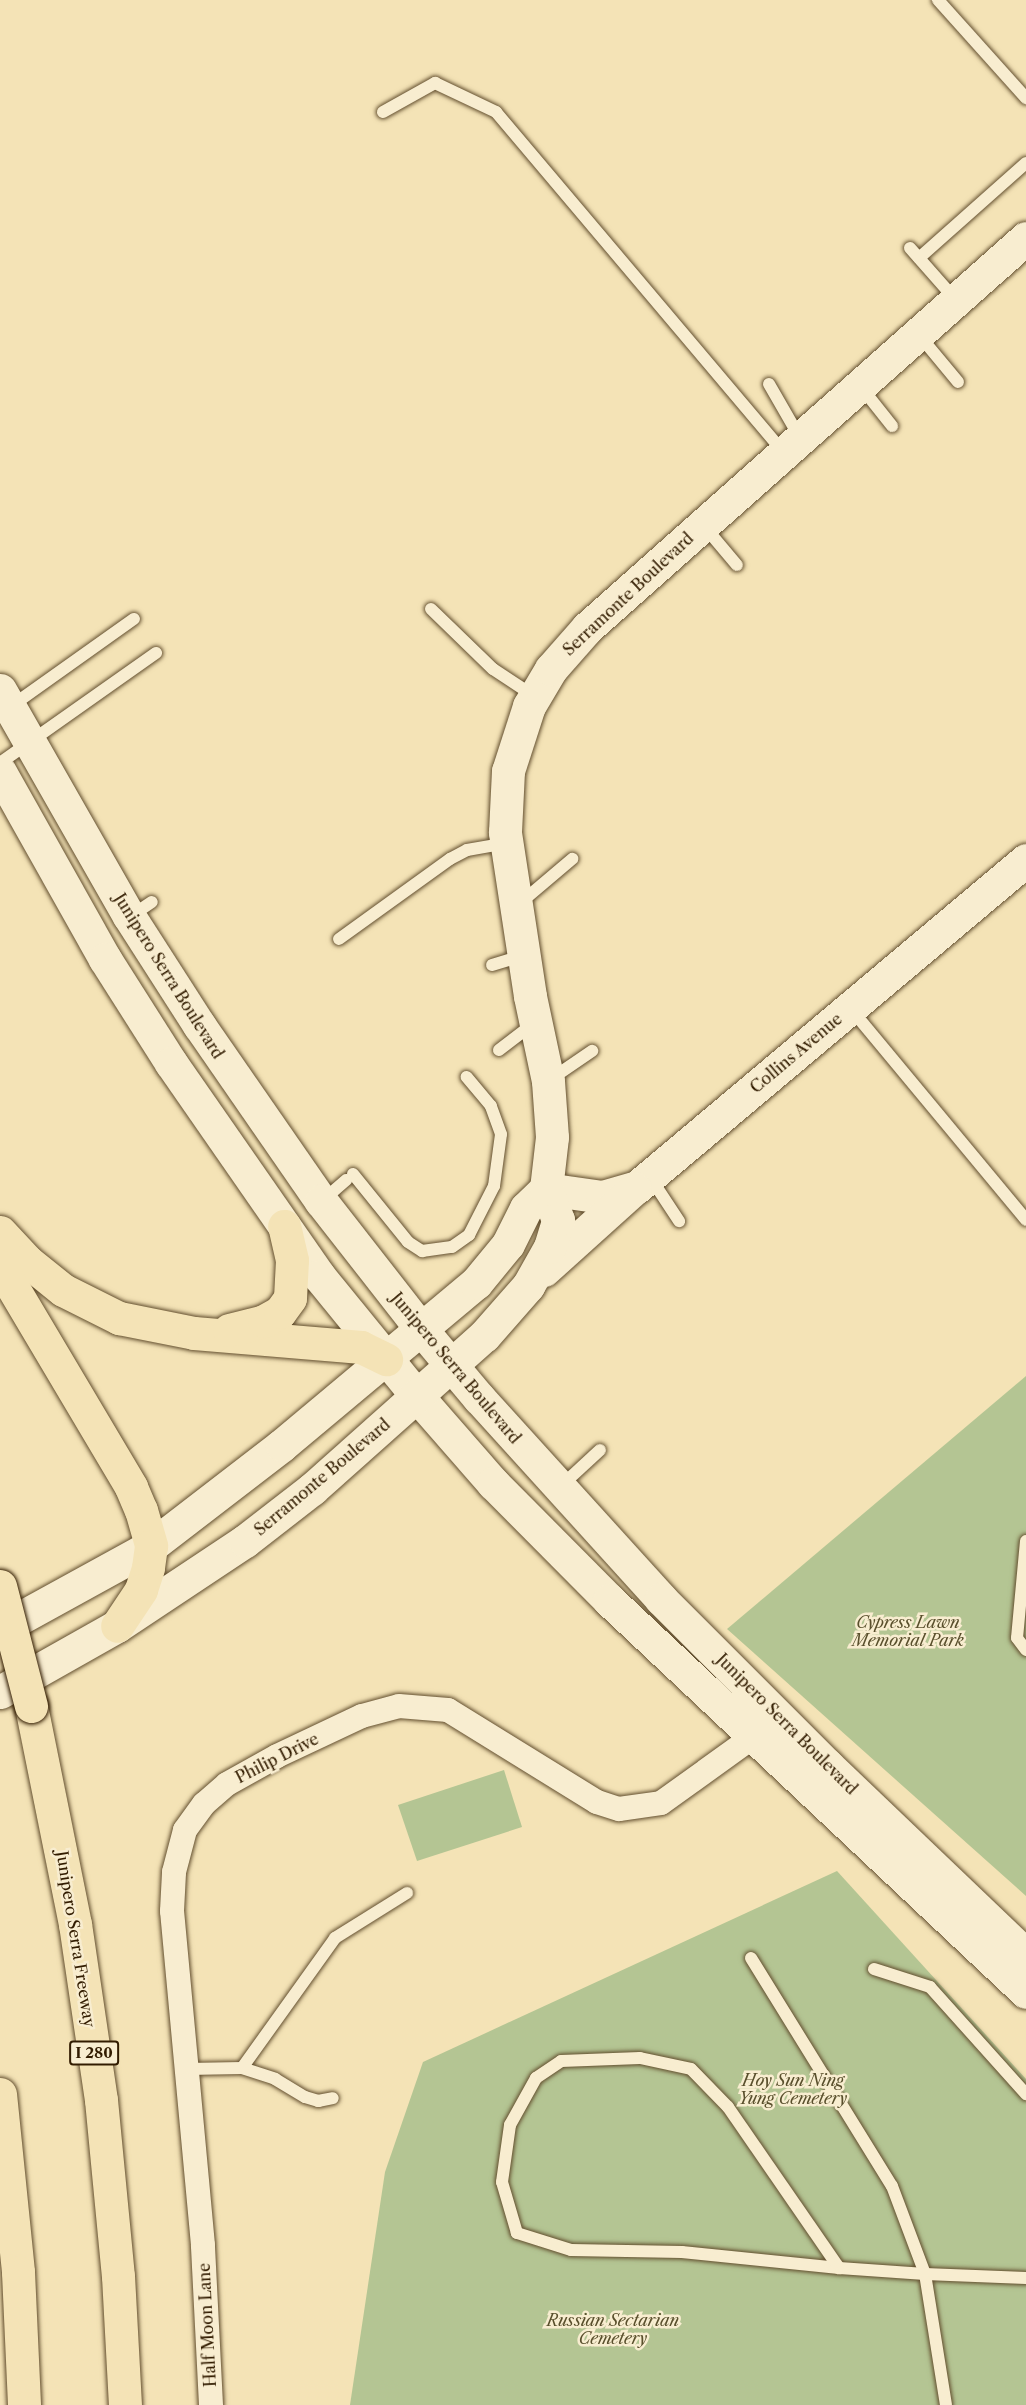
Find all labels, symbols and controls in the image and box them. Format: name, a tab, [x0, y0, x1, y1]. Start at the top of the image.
street label: Serramonte Boulevard	[559, 529, 697, 659]
street label: Junipero Serra Boulevard	[110, 890, 228, 1062]
street label: Collins Avenue	[746, 1009, 846, 1097]
street label: Junipero Serra Boulevard	[387, 1288, 525, 1448]
street label: Serramonte Boulevard	[250, 1415, 394, 1539]
park label: Cypress Lawn Memorial Park	[852, 1612, 964, 1650]
street label: Junipero Serra Boulevard	[713, 1650, 861, 1798]
street label: Philip Drive	[232, 1729, 322, 1787]
street label: Junipero Serra Freeway	[53, 1849, 99, 2029]
road number: I 280	[68, 2041, 119, 2065]
park label: Hoy Sun Ning Yung Cemetery	[739, 2070, 847, 2108]
street label: Half Moon Lane	[194, 2262, 220, 2388]
park label: Russian Sectarian Cemetery	[547, 2310, 679, 2348]

